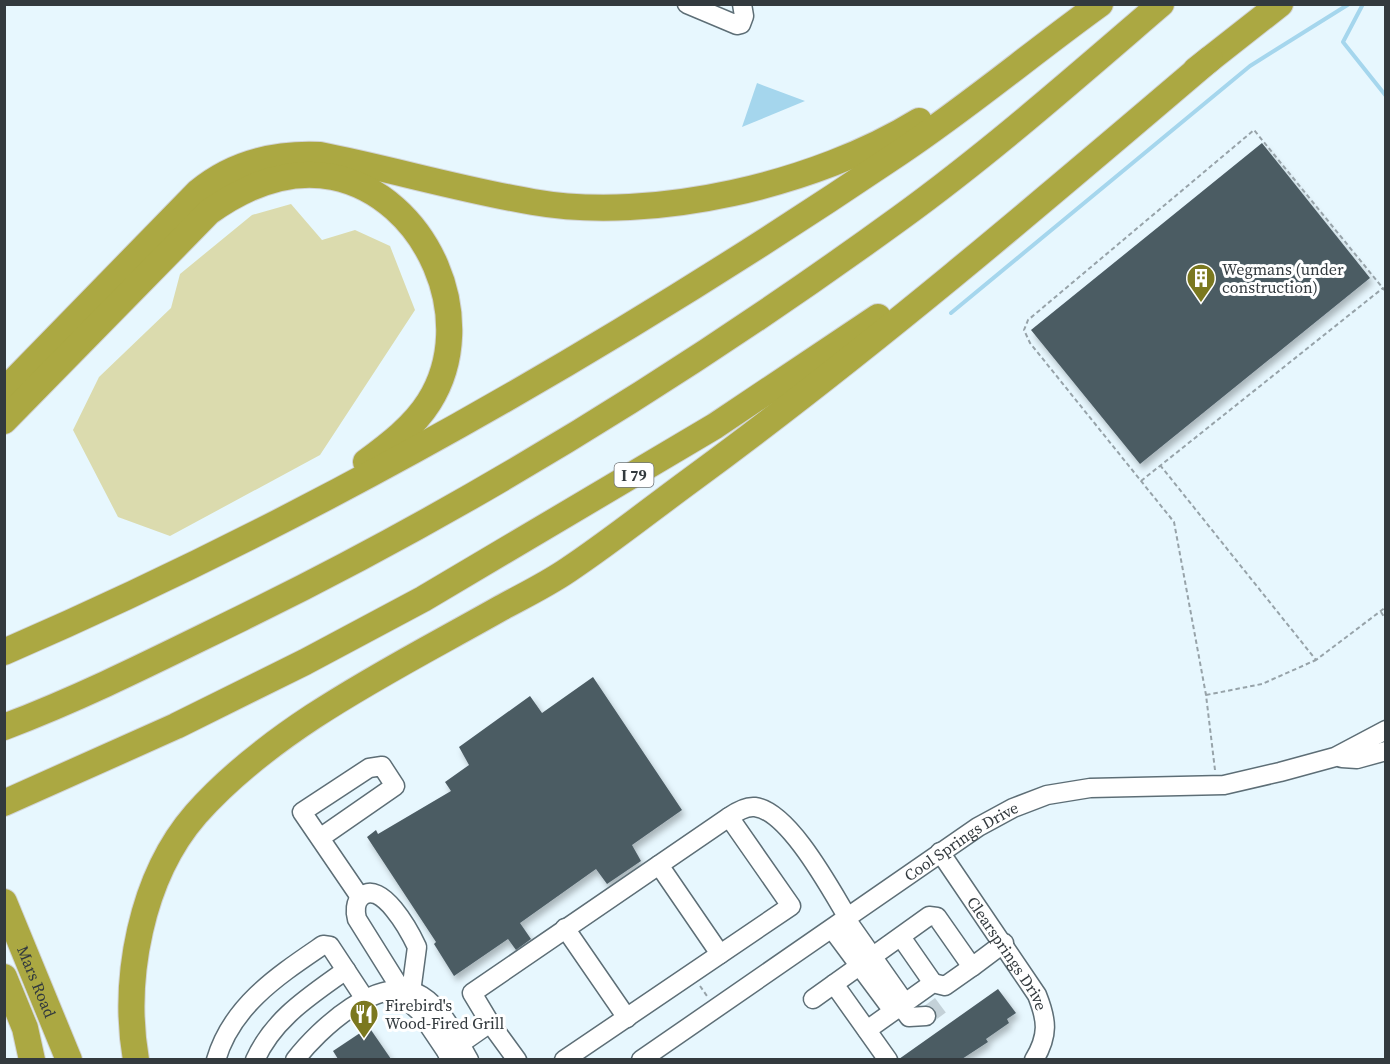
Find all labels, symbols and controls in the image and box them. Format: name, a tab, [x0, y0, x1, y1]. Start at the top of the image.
place label: Wegmans (under construction)	[1222, 258, 1344, 298]
building icon: Wegmans (under construction)	[1185, 262, 1217, 304]
road number: I 79	[614, 463, 654, 487]
street label: Cool Springs Drive	[899, 796, 1021, 886]
street label: Clearsprings Drive	[962, 892, 1053, 1013]
street label: Mars Road	[12, 942, 61, 1021]
place label: Firebird's Wood-Fired Grill	[385, 994, 505, 1034]
restaurant icon: Firebird's Wood-Fired Grill	[348, 998, 380, 1040]

